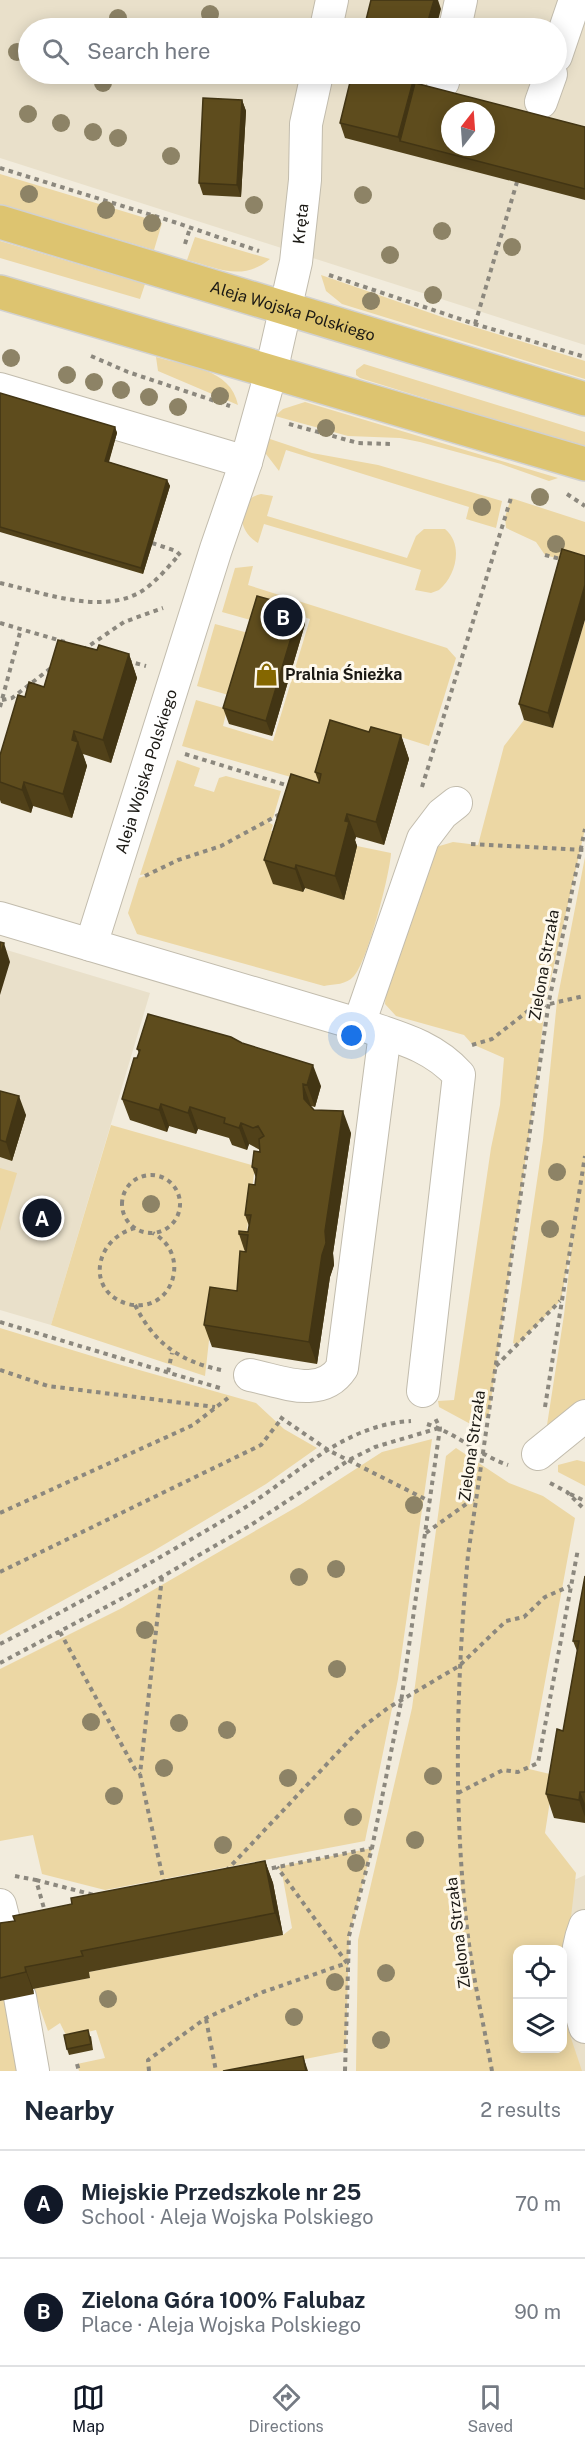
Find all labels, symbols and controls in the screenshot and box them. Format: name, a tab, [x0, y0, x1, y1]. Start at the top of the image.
search box	[18, 18, 567, 84]
icon: search	[39, 35, 72, 68]
text: Search here	[87, 38, 211, 64]
north arrow	[441, 102, 495, 156]
street label: Kręta	[289, 202, 312, 245]
street label: Aleja Wojska Polskiego	[208, 277, 378, 345]
pin: B	[264, 594, 302, 640]
shop icon: Pralnia Śnieżka	[254, 661, 280, 687]
place label: Pralnia Śnieżka	[285, 664, 402, 684]
street label: Aleja Wojska Polskiego	[111, 687, 181, 856]
street label: Zielona Strzała	[525, 908, 563, 1022]
your location	[337, 1021, 366, 1050]
pin: A	[22, 1196, 62, 1240]
street label: Zielona Strzała	[455, 1389, 489, 1503]
street label: Zielona Strzała	[442, 1876, 474, 1990]
map controls	[513, 1945, 567, 2053]
button: locate	[513, 1945, 567, 1999]
button: layers	[513, 1999, 567, 2053]
text: Nearby	[24, 2095, 114, 2126]
text: 2 results	[480, 2098, 561, 2122]
text: Miejskie Przedszkole nr 25	[81, 2179, 361, 2205]
text: A	[36, 2192, 51, 2216]
text: 70 m	[515, 2192, 561, 2216]
text: School · Aleja Wojska Polskiego	[81, 2205, 374, 2229]
text: Zielona Góra 100% Falubaz	[81, 2287, 365, 2313]
text: B	[37, 2300, 50, 2324]
text: 90 m	[514, 2300, 561, 2324]
text: Place · Aleja Wojska Polskiego	[81, 2313, 361, 2337]
tab: Map	[72, 2381, 105, 2436]
tab: Directions	[249, 2381, 324, 2436]
tab: Saved	[467, 2381, 513, 2436]

